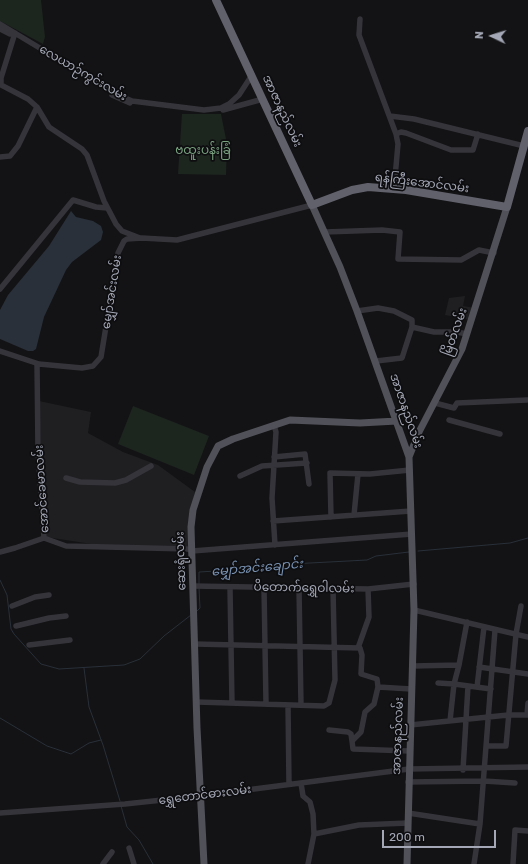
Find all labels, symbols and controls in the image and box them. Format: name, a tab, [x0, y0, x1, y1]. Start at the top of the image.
north arrow	[472, 16, 512, 56]
text: N	[473, 31, 486, 40]
street label: လေယာဉ်ကွင်းလမ်း	[37, 42, 129, 104]
street label: အာဇာနည်လမ်း	[259, 73, 305, 149]
park label: ဗထူးပန်းခြံ	[175, 144, 231, 158]
street label: ရန်ကြီးအောင်လမ်း	[374, 170, 470, 196]
street label: မျှော်အင်းလမ်း	[99, 254, 125, 330]
street label: မြိတ်လမ်း	[440, 306, 470, 358]
street label: အာဇာနည်လမ်း	[387, 372, 425, 450]
street label: အောင်ခေမာလမ်း	[32, 444, 52, 534]
street label: ဆေးရုံလမ်း	[173, 531, 189, 591]
water label: မျှော်အင်းချောင်း	[211, 556, 303, 580]
street label: ပိတောက်ရွှေဝါလမ်း	[254, 580, 354, 596]
street label: အာဇာနည်လမ်း	[389, 697, 407, 775]
street label: ရွှေတောင်ဓားလမ်း	[158, 782, 252, 808]
scale bar	[384, 822, 498, 848]
text: 200 m	[389, 830, 425, 844]

